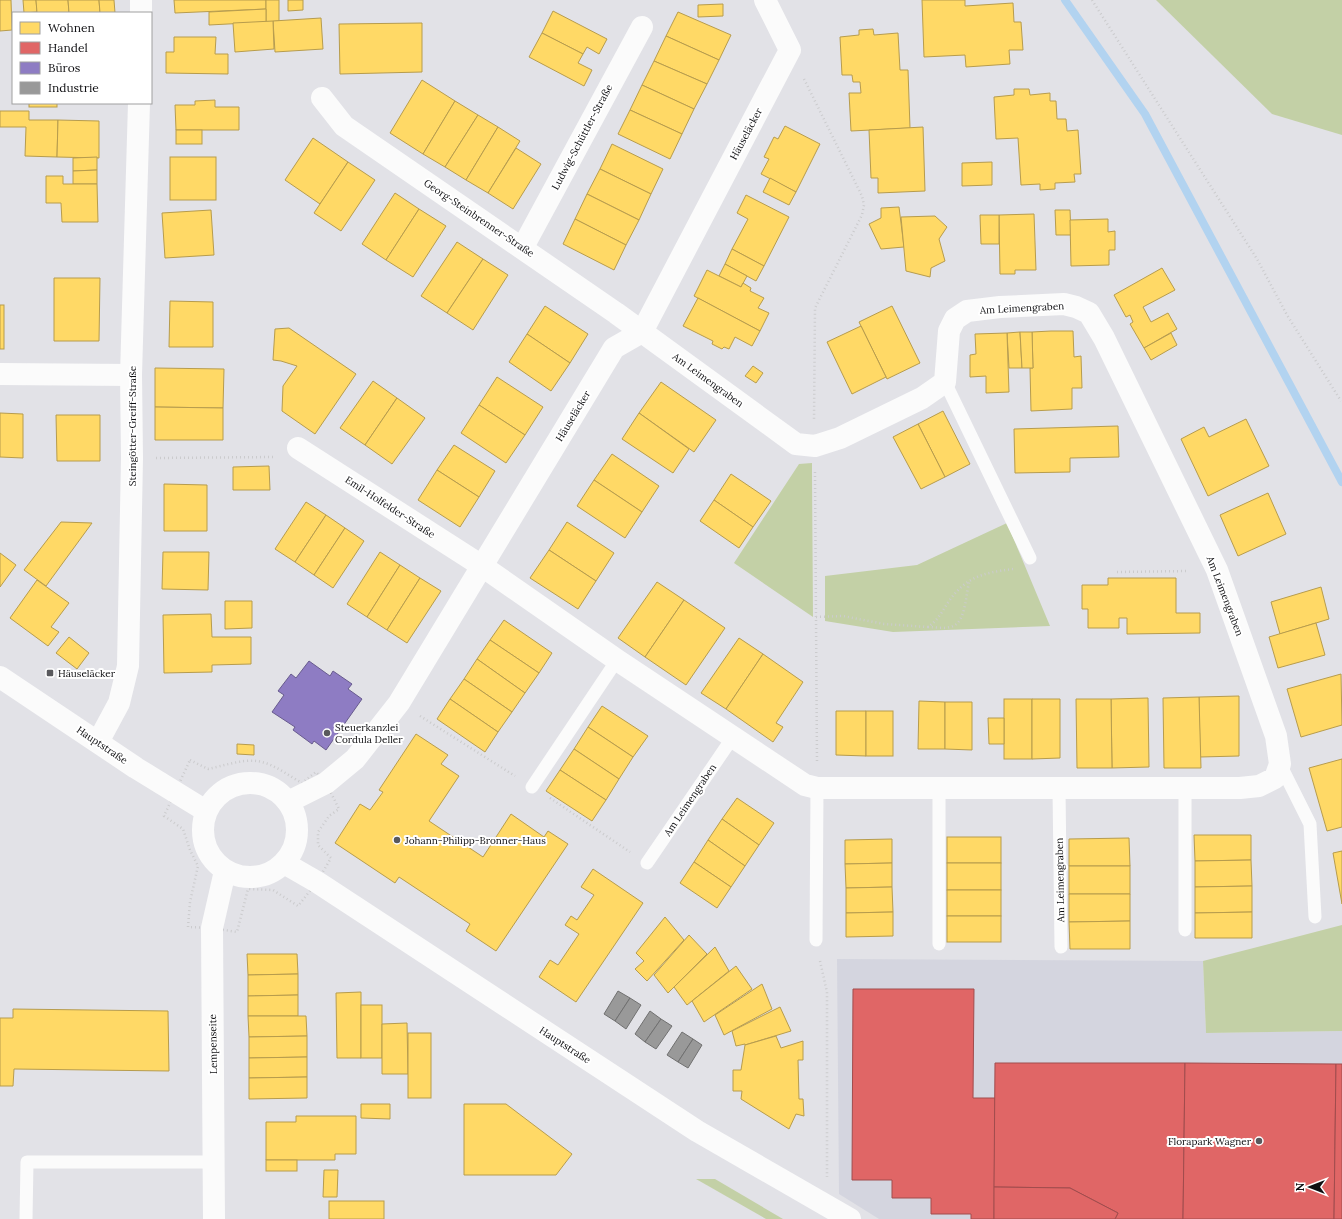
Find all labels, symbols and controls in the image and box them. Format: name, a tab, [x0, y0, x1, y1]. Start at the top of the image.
legend	[12, 12, 152, 104]
text: Wohnen	[48, 20, 95, 35]
text: Handel	[48, 40, 88, 55]
text: Büros	[48, 60, 81, 75]
text: Industrie	[48, 80, 99, 95]
street label: Ludwig-Schüttler-Straße	[549, 81, 616, 192]
street label: Häuseläcker	[727, 105, 765, 162]
street label: Georg-Steinbrenner-Straße	[421, 176, 537, 260]
street label: Am Leimengraben	[978, 299, 1065, 317]
street label: Am Leimengraben	[669, 349, 746, 410]
street label: Steingötter-Greiff-Straße	[126, 365, 139, 486]
street label: Häuseläcker	[553, 388, 594, 444]
street label: Emil-Holfelder-Straße	[343, 473, 438, 541]
street label: Am Leimengraben	[1203, 553, 1246, 638]
place label: Häuseläcker	[58, 667, 116, 680]
marker: Häuseläcker	[45, 668, 55, 678]
place label: Steuerkanzlei Cordula Deller	[335, 721, 403, 746]
street label: Hauptstraße	[74, 723, 130, 767]
marker: Steuerkanzlei Cordula Deller	[322, 728, 332, 738]
street label: Am Leimengraben	[660, 761, 719, 840]
place label: Johann-Philipp-Bronner-Haus	[404, 834, 546, 847]
marker: Johann-Philipp-Bronner-Haus	[392, 835, 402, 845]
street label: Am Leimengraben	[1053, 838, 1067, 923]
street label: Lempenseite	[206, 1013, 220, 1074]
street label: Hauptstraße	[537, 1024, 594, 1067]
place label: Florapark Wagner	[1168, 1135, 1252, 1148]
marker: Florapark Wagner	[1254, 1136, 1264, 1146]
north arrow	[1290, 1167, 1330, 1207]
text: N	[1293, 1182, 1307, 1191]

